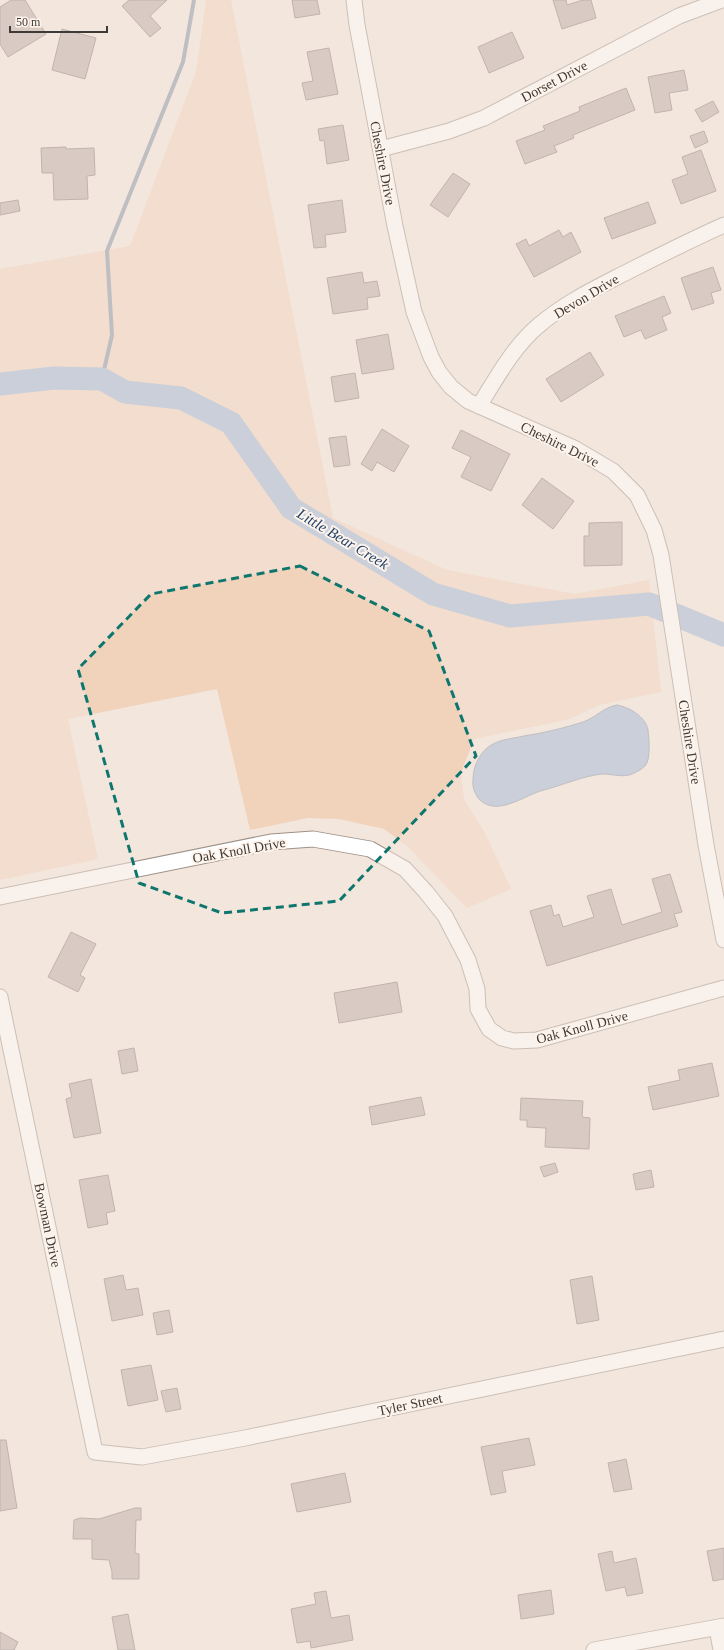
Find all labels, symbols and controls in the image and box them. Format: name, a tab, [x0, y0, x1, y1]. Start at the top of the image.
scale bar	[10, 8, 107, 34]
text: 50 m	[16, 15, 41, 29]
street label: Dorset Drive	[519, 58, 590, 105]
street label: Cheshire Drive	[367, 120, 398, 206]
street label: Devon Drive	[551, 271, 621, 322]
street label: Cheshire Drive	[518, 419, 601, 470]
water label: Little Bear Creek	[294, 505, 392, 573]
street label: Cheshire Drive	[675, 699, 704, 785]
street label: Oak Knoll Drive	[191, 835, 287, 866]
street label: Oak Knoll Drive	[535, 1008, 630, 1047]
street label: Bowman Drive	[31, 1182, 64, 1269]
street label: Tyler Street	[377, 1390, 444, 1419]

